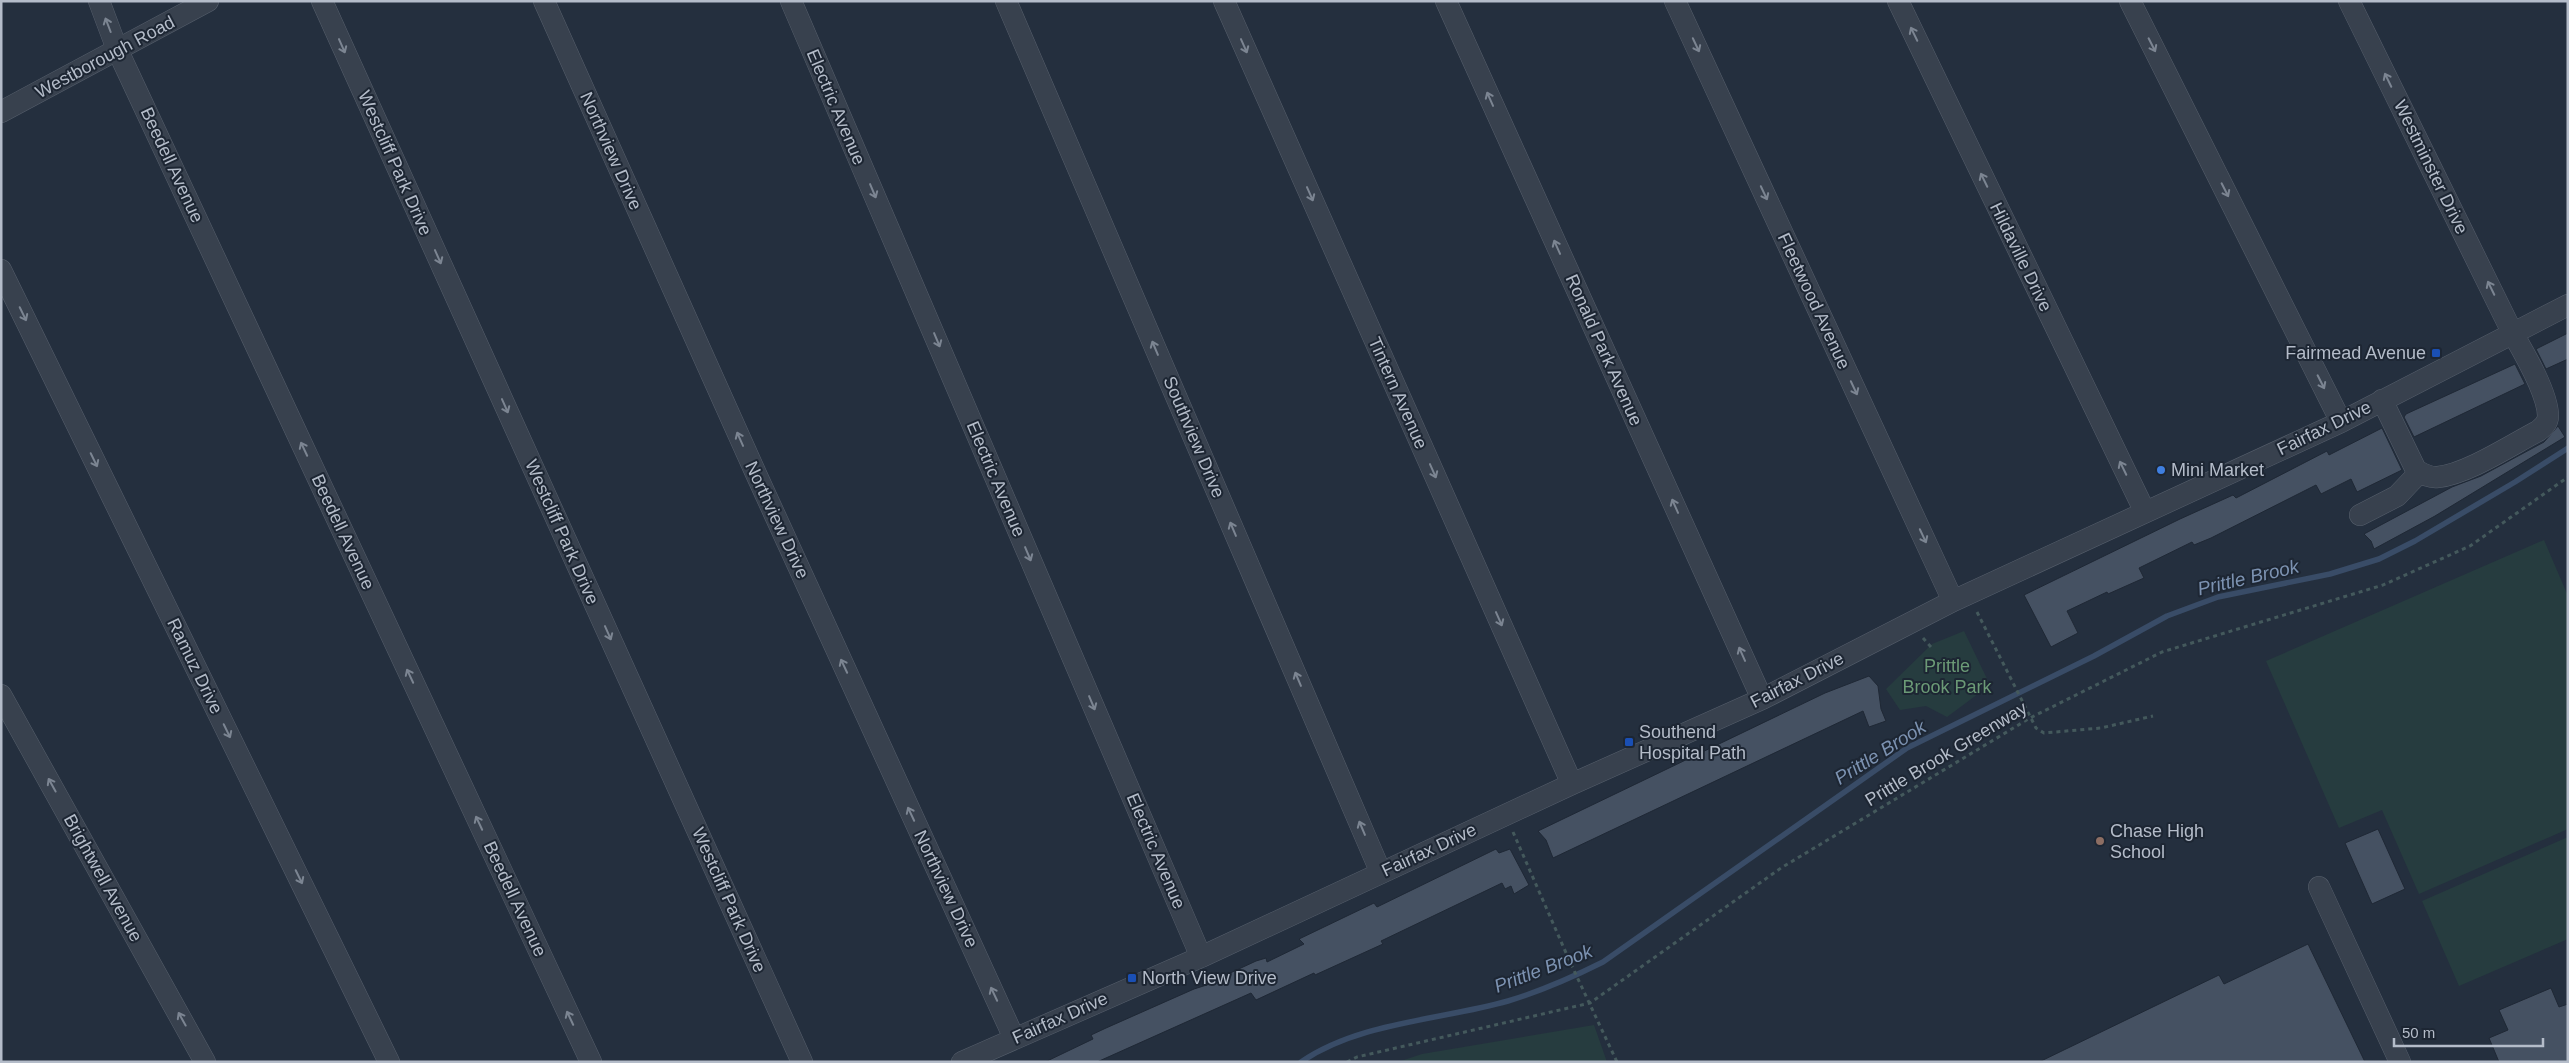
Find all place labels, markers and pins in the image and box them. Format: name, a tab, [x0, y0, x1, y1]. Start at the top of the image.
place label: Fairmead Avenue	[2285, 343, 2426, 363]
marker: Fairmead Avenue	[2430, 347, 2442, 359]
place label: Mini Market	[2171, 460, 2264, 480]
marker: Mini Market	[2155, 464, 2167, 476]
place label: Southend Hospital Path	[1639, 722, 1746, 763]
marker: Southend Hospital Path	[1623, 736, 1635, 748]
place label: Chase High School	[2110, 821, 2204, 862]
marker: Chase High School	[2094, 835, 2106, 847]
place label: North View Drive	[1142, 968, 1277, 988]
marker: North View Drive	[1126, 972, 1138, 984]

